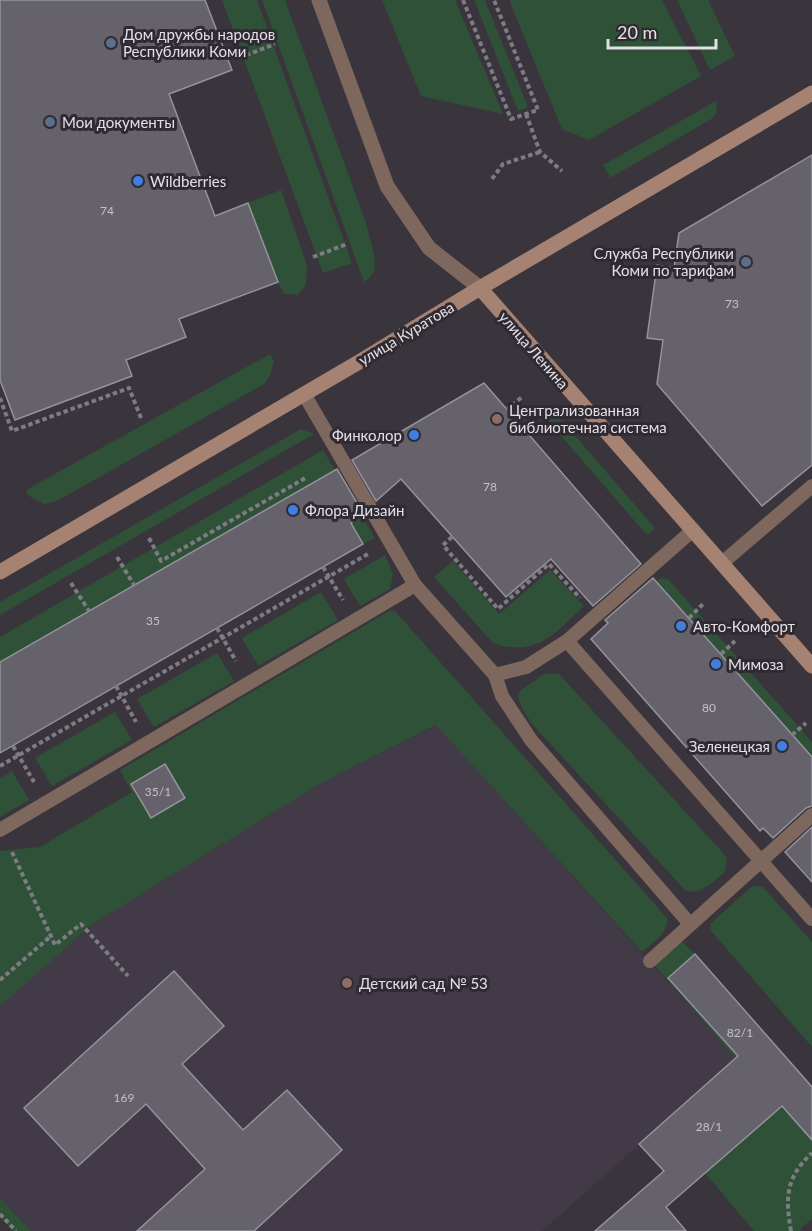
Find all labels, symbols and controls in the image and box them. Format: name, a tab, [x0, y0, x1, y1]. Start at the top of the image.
scale bar	[608, 12, 716, 50]
text: 20 m	[617, 21, 657, 43]
place label: Дом дружбы народов Республики Коми	[123, 25, 275, 60]
marker: Дом дружбы народов Республики Коми	[104, 36, 118, 50]
place label: Мои документы	[62, 113, 175, 131]
marker: Мои документы	[43, 115, 57, 129]
place label: Wildberries	[150, 172, 226, 190]
marker: Wildberries	[131, 174, 145, 188]
house number: 74	[100, 203, 114, 218]
place label: Служба Республики Коми по тарифам	[593, 244, 734, 279]
marker: Служба Республики Коми по тарифам	[739, 255, 753, 269]
house number: 73	[725, 296, 739, 311]
street label: улица Куратова	[355, 297, 457, 369]
street label: улица Ленина	[496, 308, 572, 392]
place label: Централизованная библиотечная система	[509, 401, 667, 436]
marker: Централизованная библиотечная система	[490, 412, 504, 426]
place label: Финколор	[332, 426, 402, 444]
marker: Финколор	[407, 428, 421, 442]
house number: 78	[483, 479, 497, 494]
place label: Флора Дизайн	[305, 501, 404, 519]
marker: Флора Дизайн	[286, 503, 300, 517]
house number: 35	[146, 613, 160, 628]
place label: Авто-Комфорт	[693, 617, 796, 635]
marker: Авто-Комфорт	[674, 619, 688, 633]
place label: Мимоза	[728, 655, 784, 673]
marker: Мимоза	[709, 657, 723, 671]
house number: 80	[702, 700, 716, 715]
place label: Зеленецкая	[689, 737, 770, 755]
marker: Зеленецкая	[775, 739, 789, 753]
house number: 35/1	[145, 784, 171, 799]
place label: Детский сад № 53	[359, 974, 488, 992]
marker: Детский сад № 53	[340, 976, 354, 990]
house number: 82/1	[727, 1025, 753, 1040]
house number: 169	[114, 1090, 134, 1105]
house number: 28/1	[696, 1119, 722, 1134]

